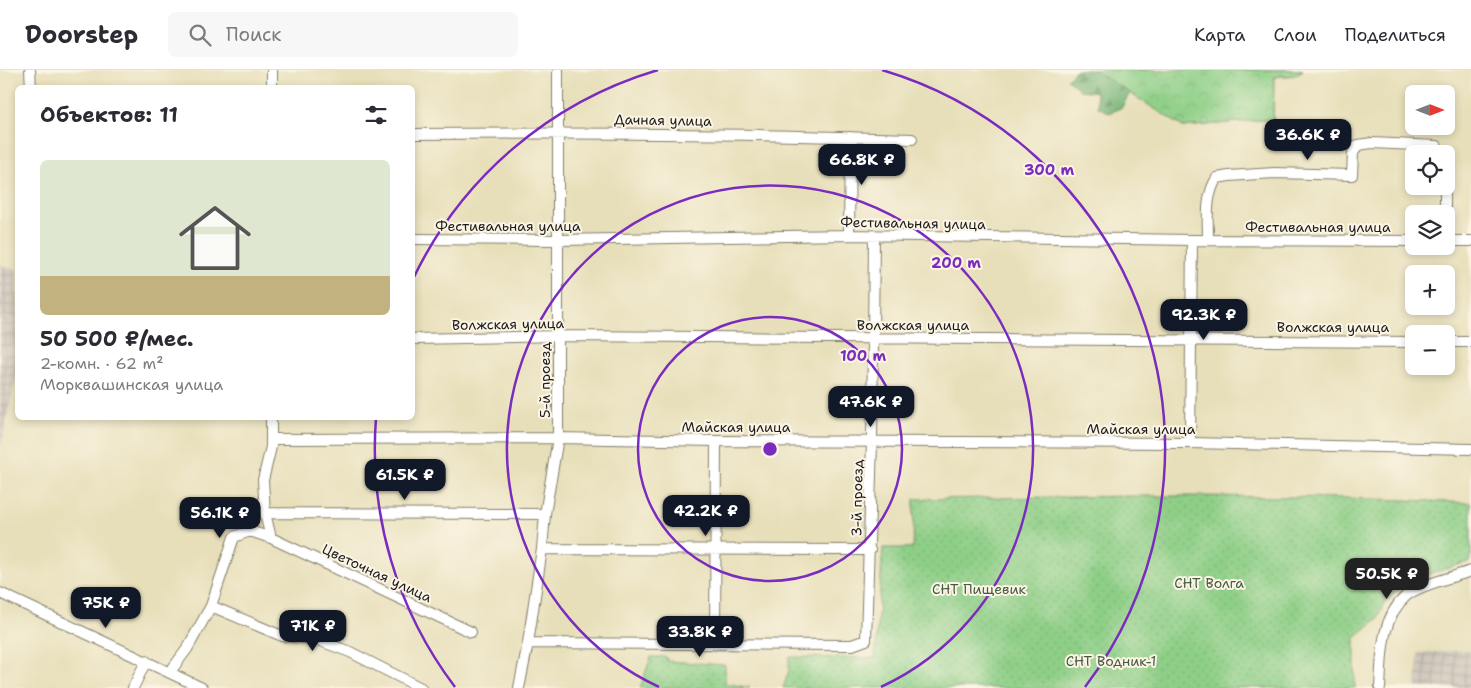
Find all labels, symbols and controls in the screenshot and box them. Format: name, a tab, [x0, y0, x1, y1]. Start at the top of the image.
search box	[168, 12, 518, 57]
text: Doorstep	[25, 19, 138, 51]
icon: search	[186, 21, 214, 49]
text: Поиск	[226, 22, 281, 47]
text: Карта	[1194, 23, 1245, 47]
text: Слои	[1273, 23, 1317, 47]
text: Поделиться	[1345, 23, 1446, 47]
north arrow	[1405, 85, 1455, 135]
map controls	[1405, 85, 1455, 375]
text: Объектов: 11	[40, 101, 178, 129]
icon: filters	[362, 101, 390, 129]
street label: Дачная улица	[614, 110, 712, 130]
pin: 36.6K ₽	[1262, 118, 1354, 161]
text: 36.6K ₽	[1275, 124, 1341, 145]
pin: 66.8K ₽	[816, 144, 908, 186]
button: locate	[1405, 145, 1455, 195]
text: 66.8K ₽	[829, 149, 895, 170]
text: 300 m	[1024, 160, 1074, 180]
icon: home	[170, 193, 260, 283]
button: layers	[1405, 205, 1455, 255]
street label: Фестивальная улица	[840, 213, 986, 233]
street label: Фестивальная улица	[435, 217, 581, 235]
street label: Фестивальная улица	[1245, 218, 1391, 236]
text: 200 m	[931, 253, 981, 273]
button: +	[1405, 265, 1455, 315]
pin: 92.3K ₽	[1158, 298, 1250, 341]
text: 92.3K ₽	[1171, 304, 1237, 325]
street label: Волжская улица	[452, 314, 565, 334]
street label: Волжская улица	[857, 316, 969, 334]
street label: Волжская улица	[1277, 318, 1389, 336]
text: 50 500 ₽/мес.	[40, 325, 194, 353]
button: −	[1405, 325, 1455, 375]
street label: 5-й проезд	[536, 342, 554, 418]
text: 100 m	[840, 346, 886, 366]
text: 2-комн. · 62 m²	[40, 353, 164, 374]
text: Морквашинская улица	[40, 374, 223, 395]
pin: 47.6K ₽	[825, 386, 917, 428]
text: 47.6K ₽	[839, 391, 903, 412]
street label: Майская улица	[682, 418, 791, 436]
street label: Майская улица	[1087, 420, 1196, 438]
centre of rings	[761, 440, 779, 458]
pin: 61.5K ₽	[359, 458, 451, 501]
street label: 3-й проезд	[847, 459, 867, 537]
text: 61.5K ₽	[376, 464, 434, 485]
pin: 42.2K ₽	[660, 494, 752, 537]
pin: 56.1K ₽	[174, 496, 266, 539]
text: 42.2K ₽	[674, 500, 738, 521]
text: 56.1K ₽	[191, 502, 249, 523]
street label: Цветочная улица	[319, 540, 435, 606]
pin: 50.5K ₽	[1341, 558, 1433, 600]
text: 50.5K ₽	[1356, 563, 1418, 584]
park label: СНТ Волга	[1174, 574, 1244, 592]
park label: СНТ Пищевик	[932, 580, 1027, 598]
pin: 75K ₽	[71, 586, 141, 629]
text: 75K ₽	[82, 592, 130, 613]
pin: 71K ₽	[278, 610, 348, 652]
text: 71K ₽	[290, 615, 336, 636]
pin: 33.8K ₽	[654, 616, 746, 658]
text: 33.8K ₽	[668, 621, 732, 642]
park label: СНТ Водник-1	[1066, 652, 1156, 670]

